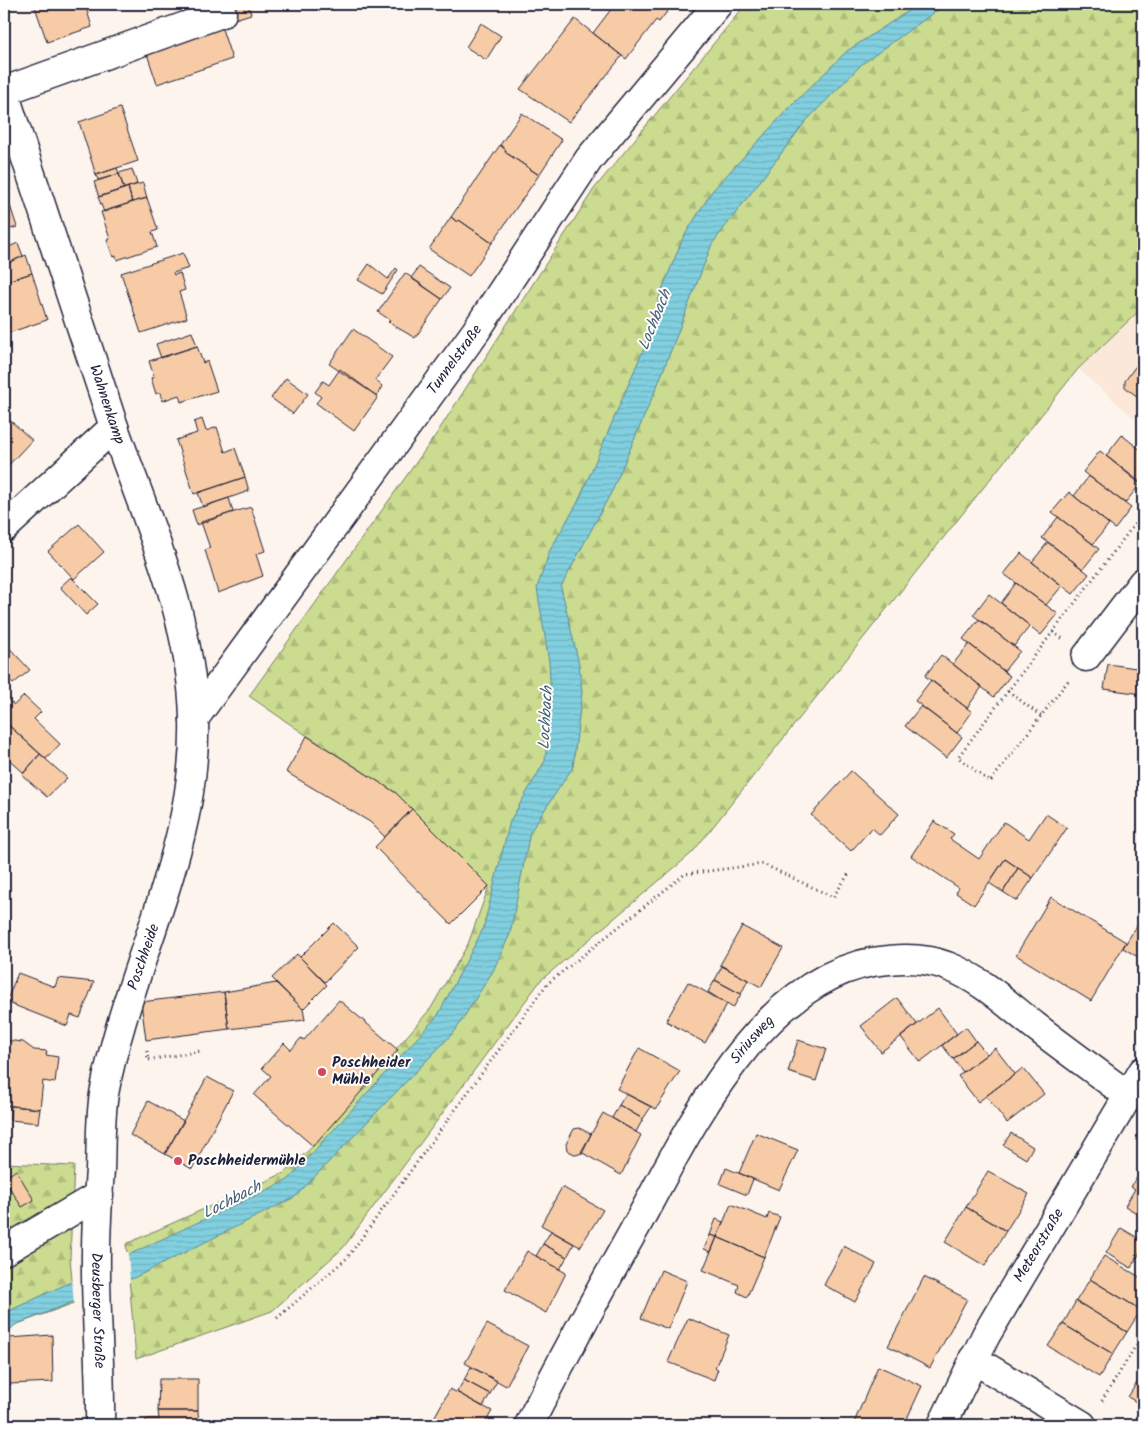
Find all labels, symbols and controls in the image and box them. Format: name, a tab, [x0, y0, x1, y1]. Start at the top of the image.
water label: Lochbach	[632, 285, 679, 354]
street label: Tunnelstraße	[421, 320, 489, 400]
street label: Wahnenkamp	[82, 362, 131, 448]
water label: Lochbach	[532, 684, 560, 750]
street label: Poschheide	[121, 920, 167, 993]
street label: Siriusweg	[724, 1010, 780, 1069]
place label: Poschheider Mühle	[332, 1051, 411, 1092]
marker: Poschheider Mühle	[316, 1066, 328, 1078]
place label: Poschheidermühle	[188, 1149, 306, 1173]
marker: Poschheidermühle	[172, 1155, 184, 1167]
water label: Lochbach	[198, 1174, 267, 1226]
street label: Meteorstraße	[1008, 1204, 1071, 1287]
street label: Deusberger Straße	[84, 1252, 111, 1369]

